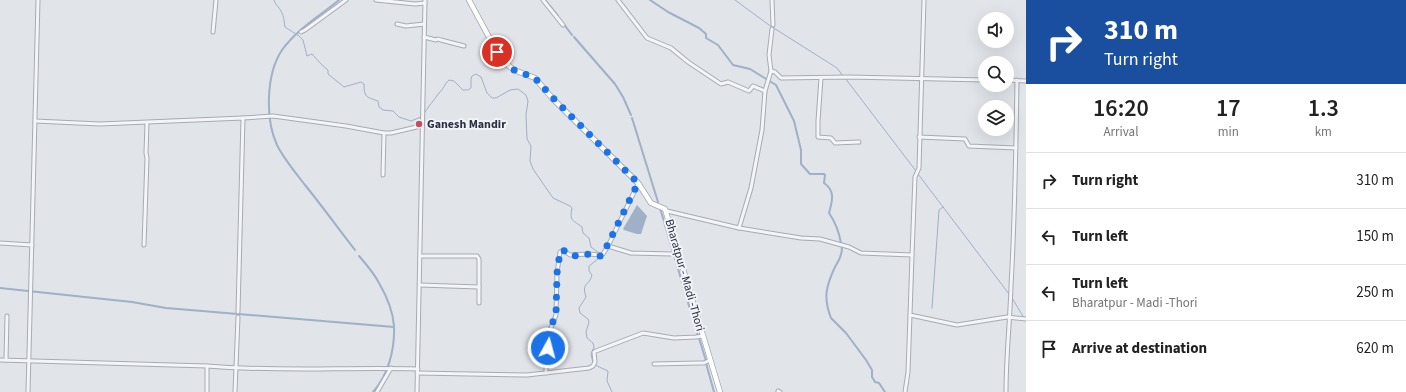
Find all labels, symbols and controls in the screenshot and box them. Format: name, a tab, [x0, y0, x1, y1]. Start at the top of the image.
text: 310 m	[1104, 10, 1178, 50]
map controls	[978, 12, 1014, 136]
button: sound	[978, 12, 1014, 48]
icon: right	[1038, 16, 1090, 68]
pin	[480, 35, 514, 69]
icon: arrive	[486, 41, 508, 63]
text: Turn right	[1104, 47, 1178, 72]
button: search	[978, 56, 1014, 92]
text: 16:20	[1093, 91, 1149, 126]
text: 17	[1216, 91, 1241, 126]
text: 1.3	[1308, 91, 1339, 126]
button: layers	[978, 100, 1014, 136]
place label: Ganesh Mandir	[427, 116, 506, 133]
marker: Ganesh Mandir	[414, 119, 424, 129]
text: Arrival	[1104, 123, 1138, 141]
text: min	[1218, 123, 1239, 141]
text: km	[1315, 123, 1332, 141]
icon: right	[1038, 170, 1060, 192]
text: Turn right	[1072, 170, 1138, 191]
text: 310 m	[1356, 170, 1394, 191]
street label: Bharatpur - Madi -Thori	[660, 217, 709, 333]
icon: left	[1038, 226, 1060, 248]
text: Turn left	[1072, 226, 1128, 247]
text: 150 m	[1356, 226, 1394, 247]
text: Turn left	[1072, 273, 1128, 294]
icon: left	[1038, 282, 1060, 304]
text: 250 m	[1356, 282, 1394, 303]
text: Bharatpur - Madi -Thori	[1072, 294, 1198, 312]
position arrow	[527, 327, 569, 369]
icon: arrive	[1038, 338, 1060, 360]
text: Arrive at destination	[1072, 338, 1207, 359]
text: 620 m	[1356, 338, 1394, 359]

